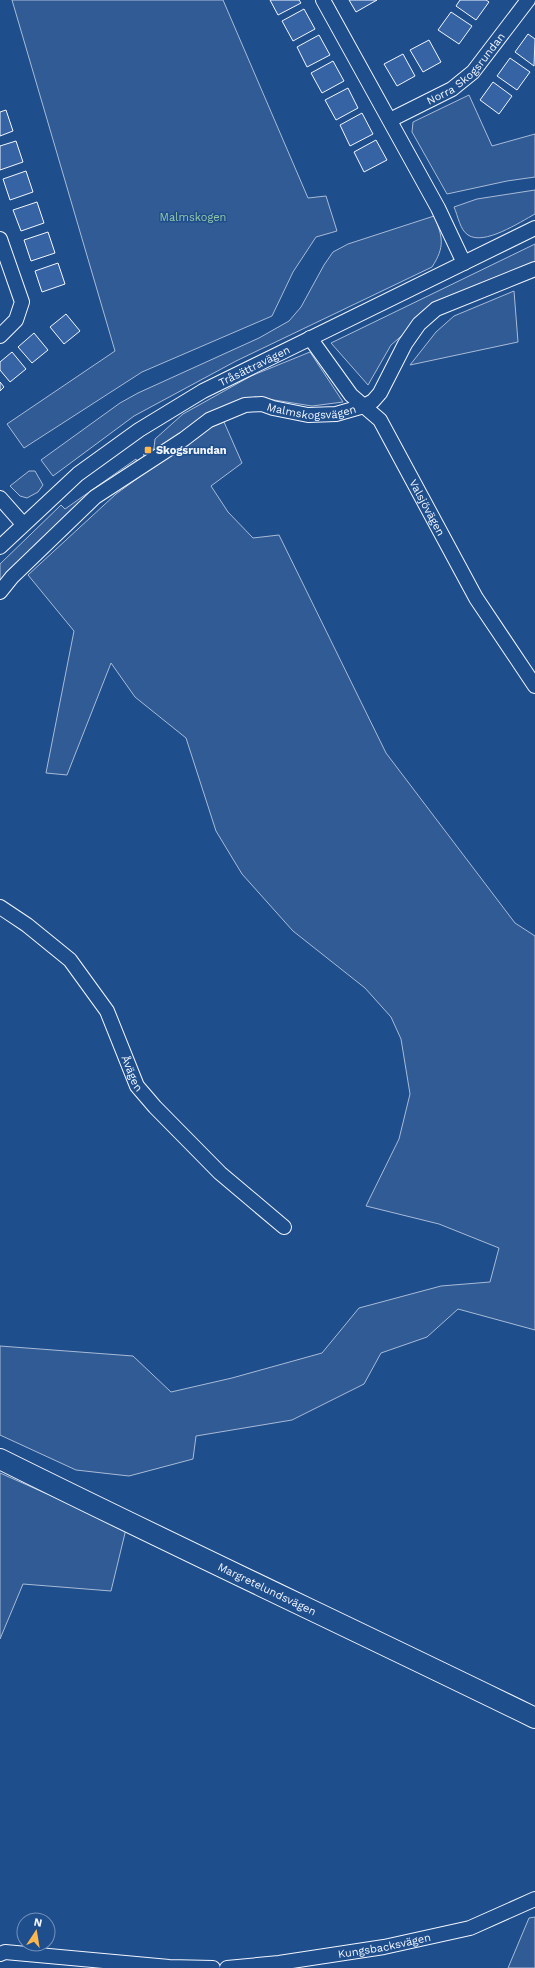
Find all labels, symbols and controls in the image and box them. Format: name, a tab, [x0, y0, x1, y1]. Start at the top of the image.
street label: Norra Skogsrundan	[424, 30, 507, 107]
park label: Malmskogen	[160, 211, 226, 224]
street label: Tråsättravägen	[216, 343, 292, 389]
street label: Malmskogsvägen	[265, 400, 358, 422]
place label: Skogsrundan	[156, 444, 227, 457]
marker: Skogsrundan	[143, 445, 153, 455]
street label: Valsjövägen	[407, 477, 448, 538]
street label: Åvägen	[119, 1053, 145, 1094]
street label: Margretelundsvägen	[216, 1560, 318, 1618]
north arrow	[16, 1912, 56, 1952]
text: N	[33, 1916, 43, 1930]
street label: Kungsbacksvägen	[337, 1930, 432, 1960]

